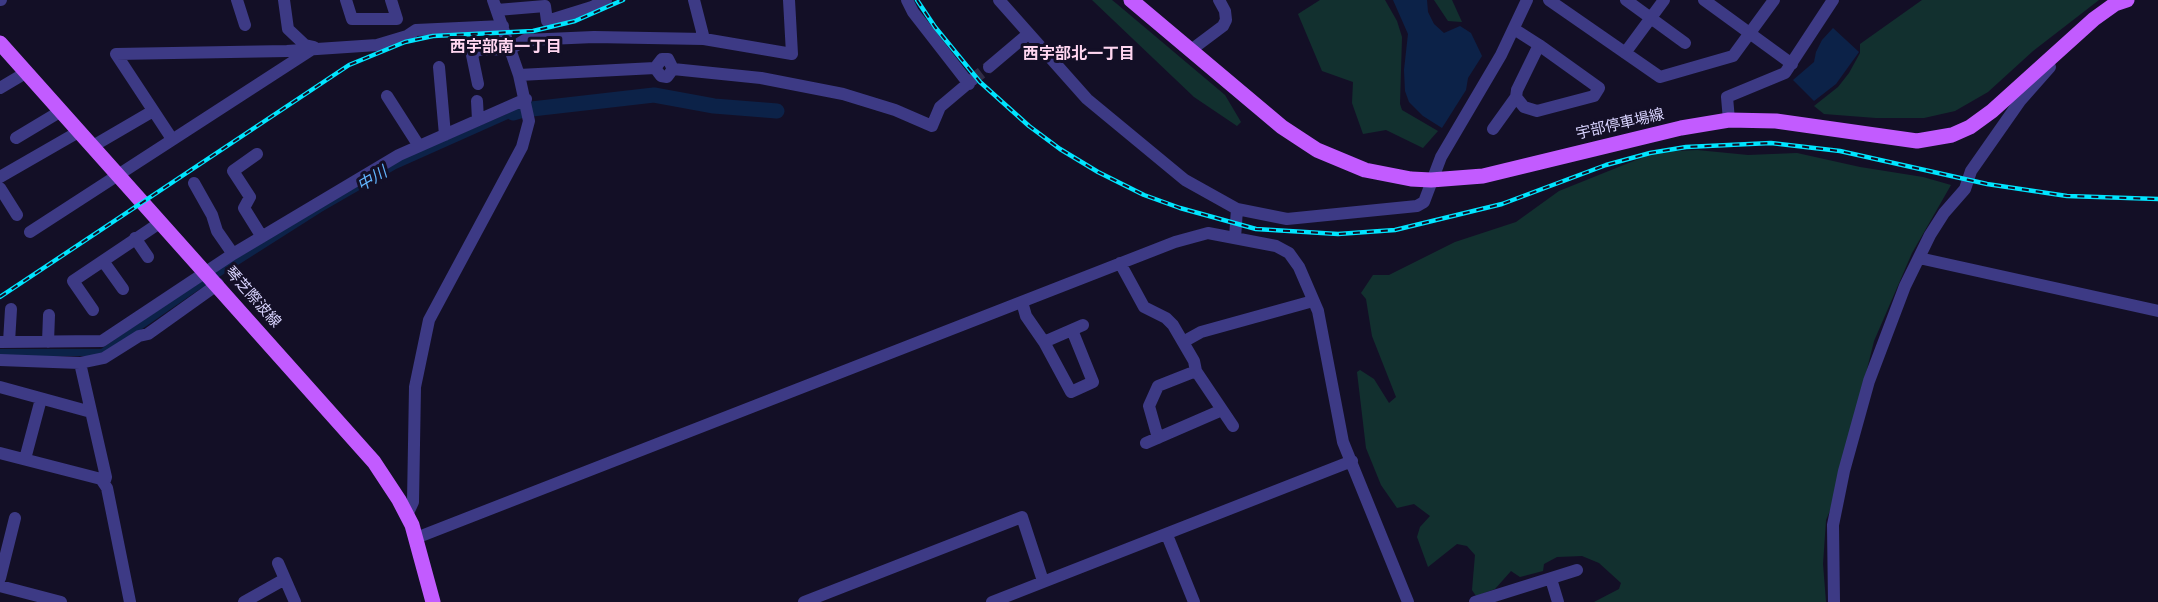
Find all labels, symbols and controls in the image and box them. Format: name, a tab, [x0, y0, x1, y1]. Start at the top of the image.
district label: 西宇部南一丁目	[450, 37, 562, 57]
district label: 西宇部北一丁目	[1023, 44, 1135, 64]
street label: 宇部停車場線	[1574, 105, 1666, 143]
water label: 中川	[353, 163, 391, 195]
street label: 琴芝際波線	[221, 263, 285, 331]

